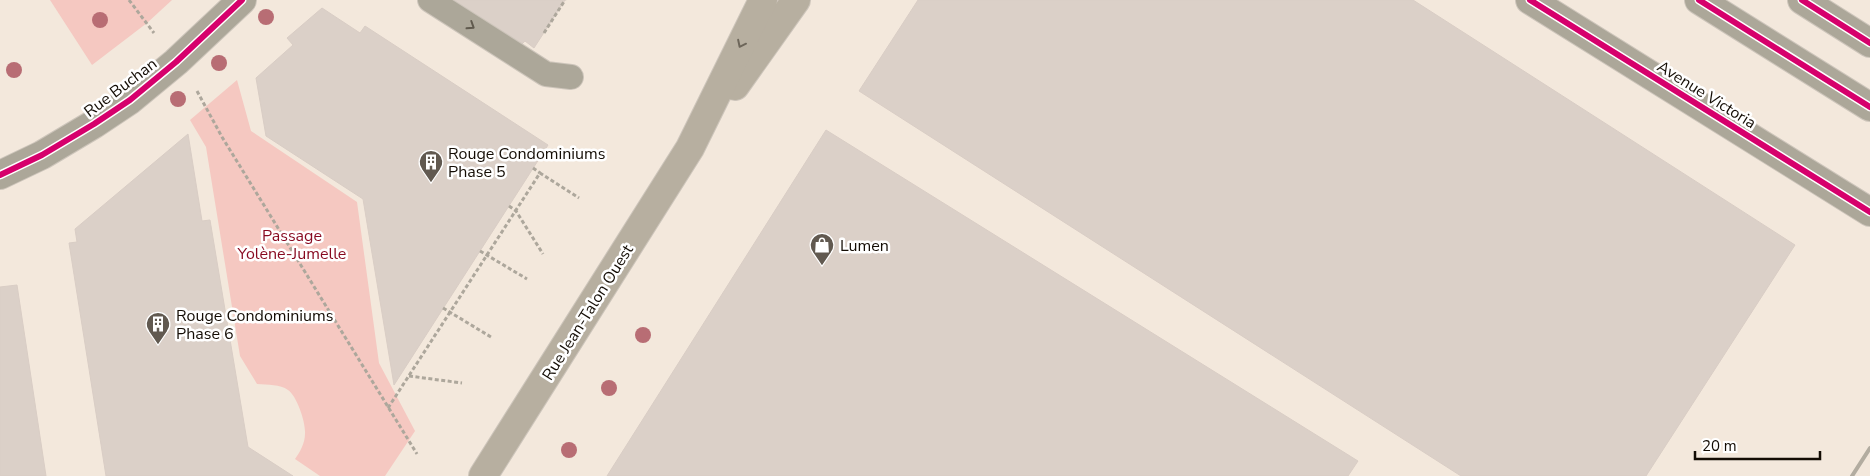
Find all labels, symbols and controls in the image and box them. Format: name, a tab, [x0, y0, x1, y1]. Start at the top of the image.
one-way arrow	[466, 20, 475, 30]
one-way arrow	[737, 39, 747, 48]
street label: Rue Buchan	[80, 53, 162, 123]
street label: Avenue Victoria	[1653, 56, 1760, 134]
place label: Rouge Condominiums Phase 5	[448, 143, 605, 183]
building icon: Rouge Condominiums Phase 5	[418, 149, 444, 183]
park label: Passage Yolène-Jumelle	[237, 225, 346, 265]
shop icon: Lumen	[809, 232, 835, 266]
place label: Lumen	[840, 235, 889, 257]
street label: Rue Jean-Talon Ouest	[537, 240, 639, 385]
place label: Rouge Condominiums Phase 6	[176, 305, 333, 345]
building icon: Rouge Condominiums Phase 6	[145, 311, 171, 345]
scale bar	[1695, 428, 1820, 460]
text: 20 m	[1702, 436, 1737, 456]

